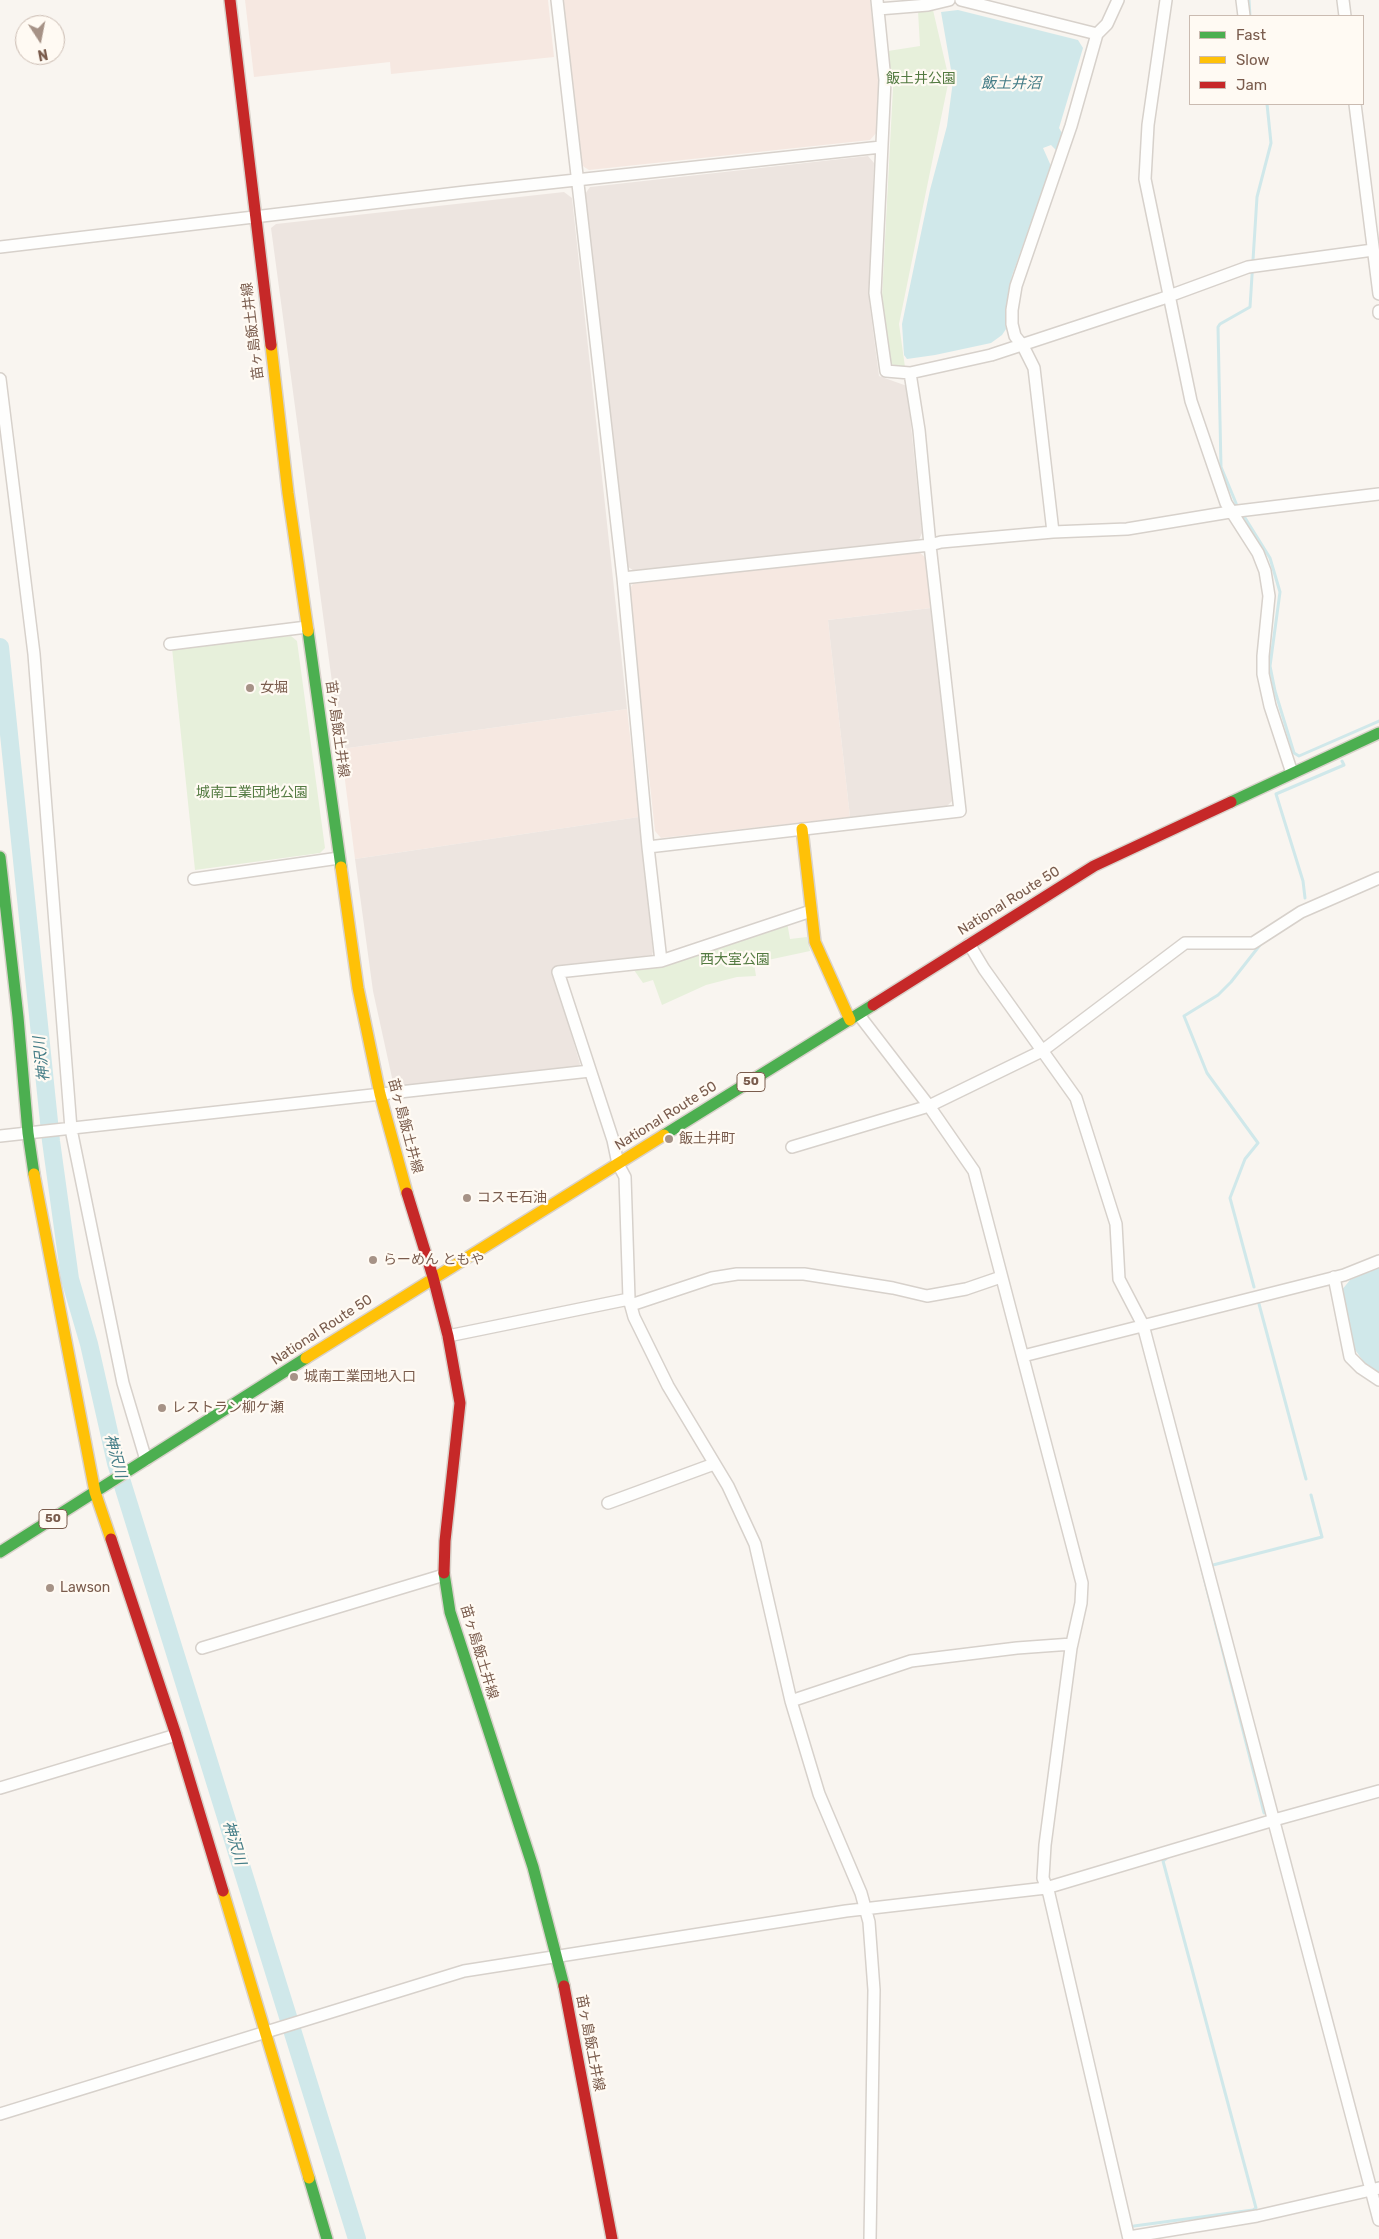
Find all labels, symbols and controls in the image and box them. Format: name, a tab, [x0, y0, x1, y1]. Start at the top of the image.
north arrow	[15, 15, 65, 65]
legend	[1189, 15, 1364, 105]
text: Fast	[1236, 26, 1266, 44]
text: N	[36, 45, 49, 64]
text: Slow	[1236, 51, 1269, 69]
park label: 飯土井公園	[886, 71, 956, 87]
water label: 飯土井沼	[981, 75, 1041, 93]
text: Jam	[1236, 76, 1267, 94]
street label: 苗ヶ島飯土井線	[239, 281, 267, 381]
street label: 苗ヶ島飯土井線	[322, 679, 352, 779]
place label: 女堀	[260, 680, 288, 696]
marker: 女堀	[244, 682, 256, 694]
park label: 城南工業団地公園	[196, 785, 308, 801]
street label: National Route 50	[955, 863, 1063, 939]
park label: 西大室公園	[700, 952, 770, 968]
water label: 神沢川	[31, 1036, 53, 1082]
road number: 50	[737, 1072, 765, 1092]
street label: 苗ヶ島飯土井線	[384, 1076, 426, 1176]
street label: National Route 50	[612, 1078, 720, 1154]
place label: 飯土井町	[679, 1131, 735, 1147]
marker: 飯土井町	[663, 1133, 675, 1145]
place label: コスモ石油	[477, 1190, 547, 1206]
marker: コスモ石油	[461, 1192, 473, 1204]
place label: らーめん ともや	[383, 1252, 484, 1268]
marker: らーめん ともや	[367, 1254, 379, 1266]
street label: National Route 50	[268, 1291, 376, 1369]
place label: 城南工業団地入口	[304, 1369, 416, 1385]
marker: 城南工業団地入口	[288, 1371, 300, 1383]
place label: レストラン柳ケ瀬	[172, 1400, 284, 1416]
marker: レストラン柳ケ瀬	[156, 1402, 168, 1414]
water label: 神沢川	[100, 1432, 130, 1480]
road number: 50	[39, 1510, 67, 1528]
place label: Lawson	[60, 1580, 110, 1596]
marker: Lawson	[44, 1582, 56, 1594]
street label: 苗ヶ島飯土井線	[457, 1603, 501, 1701]
water label: 神沢川	[219, 1819, 249, 1867]
street label: 苗ヶ島飯土井線	[572, 1993, 608, 2093]

